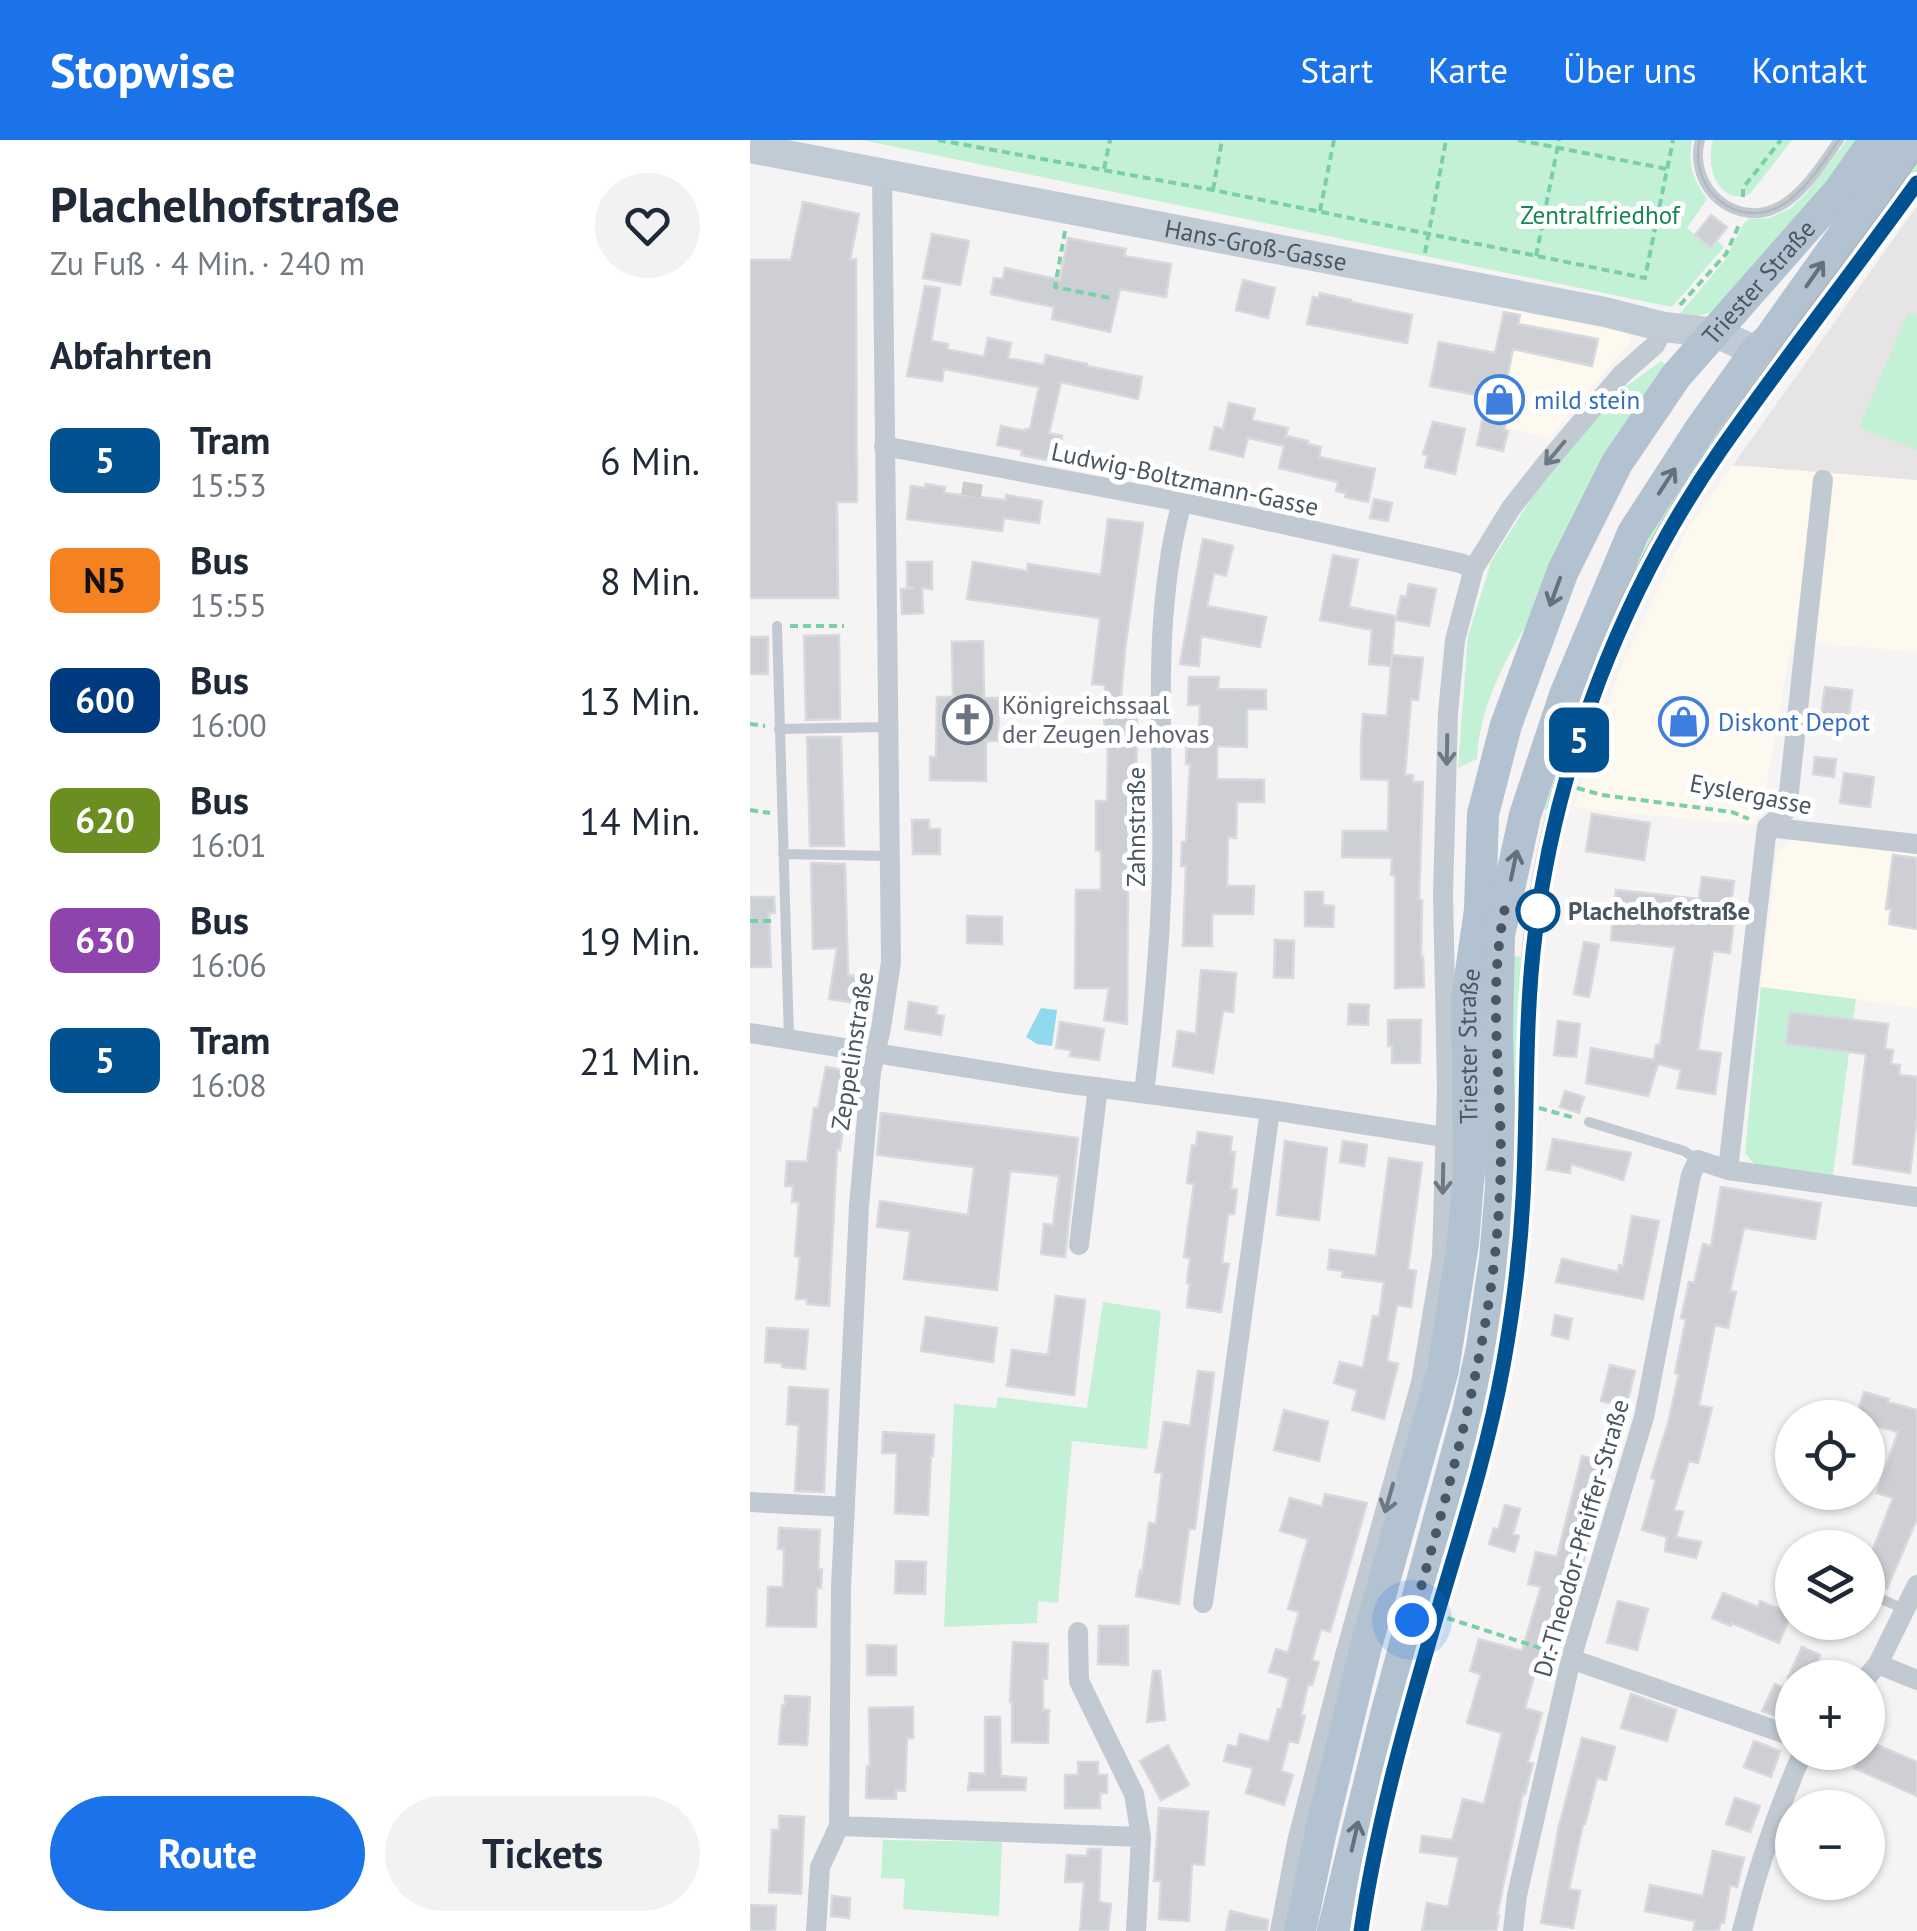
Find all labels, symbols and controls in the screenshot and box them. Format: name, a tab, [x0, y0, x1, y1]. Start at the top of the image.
text: Stopwise	[50, 39, 235, 101]
text: Start	[1300, 47, 1373, 93]
text: Karte	[1428, 47, 1508, 93]
text: Über uns	[1563, 47, 1697, 93]
text: Kontakt	[1752, 47, 1867, 93]
text: Plachelhofstraße	[50, 173, 400, 235]
button: heart	[595, 173, 700, 278]
park label: Zentralfriedhof	[1520, 199, 1681, 231]
street label: Hans-Groß-Gasse	[1162, 212, 1350, 278]
street label: Triester Straße	[1695, 213, 1822, 351]
text: Zu Fuß · 4 Min. · 240 m	[50, 242, 365, 284]
one-way arrow	[1804, 260, 1825, 288]
text: Abfahrten	[50, 330, 212, 379]
shop icon: mild stein	[1473, 374, 1525, 426]
place label: mild stein	[1534, 384, 1640, 416]
text: Tram	[190, 415, 270, 464]
street label: Ludwig-Boltzmann-Gasse	[1048, 435, 1322, 523]
text: 6 Min.	[600, 436, 700, 485]
text: 5	[95, 437, 115, 483]
one-way arrow	[1543, 440, 1566, 465]
text: 15:53	[190, 464, 267, 506]
one-way arrow	[1656, 467, 1677, 496]
text: Bus	[190, 535, 249, 584]
text: 8 Min.	[600, 556, 700, 605]
text: N5	[84, 557, 126, 603]
one-way arrow	[1545, 576, 1563, 607]
text: 15:55	[190, 584, 267, 626]
text: Bus	[190, 655, 249, 704]
text: 13 Min.	[579, 676, 700, 725]
text: 600	[75, 677, 135, 723]
place label: Königreichssaal der Zeugen Jehovas	[1002, 689, 1210, 750]
church icon: Königreichssaal der Zeugen Jehovas	[941, 693, 993, 745]
shop icon: Diskont Depot	[1657, 696, 1709, 748]
text: 16:00	[190, 704, 267, 746]
place label: Diskont Depot	[1718, 706, 1870, 738]
line badge: 5	[1546, 708, 1612, 772]
text: 5	[1569, 717, 1589, 763]
one-way arrow	[1437, 733, 1456, 765]
street label: Eyslergasse	[1687, 766, 1815, 822]
street label: Zahnstraße	[1120, 767, 1152, 887]
text: Bus	[190, 775, 249, 824]
text: 14 Min.	[579, 796, 700, 845]
text: 620	[75, 797, 135, 843]
text: 16:01	[190, 824, 267, 866]
one-way arrow	[1506, 850, 1524, 882]
marker: Plachelhofstraße	[1517, 890, 1559, 932]
text: Bus	[190, 895, 249, 944]
place label: Plachelhofstraße	[1568, 895, 1750, 927]
text: 19 Min.	[579, 916, 700, 965]
text: 630	[75, 917, 135, 963]
text: 16:06	[190, 944, 267, 986]
street label: Triester Straße	[1451, 966, 1487, 1124]
street label: Zeppelinstraße	[824, 970, 880, 1132]
text: Tram	[190, 1015, 270, 1064]
text: 21 Min.	[579, 1036, 700, 1085]
text: 5	[95, 1037, 115, 1083]
text: 16:08	[190, 1064, 267, 1106]
one-way arrow	[1434, 1163, 1453, 1195]
street label: Dr.-Theodor-Pfeiffer-Straße	[1526, 1396, 1636, 1680]
map controls	[1775, 1400, 1885, 1900]
button: locate	[1775, 1400, 1885, 1510]
one-way arrow	[1378, 1482, 1397, 1513]
button: layers	[1775, 1530, 1885, 1640]
your location	[1387, 1595, 1437, 1645]
button: +	[1775, 1660, 1885, 1770]
button: −	[1775, 1790, 1885, 1900]
button: Route	[50, 1796, 365, 1911]
button: Tickets	[385, 1796, 700, 1911]
one-way arrow	[1347, 1821, 1365, 1853]

